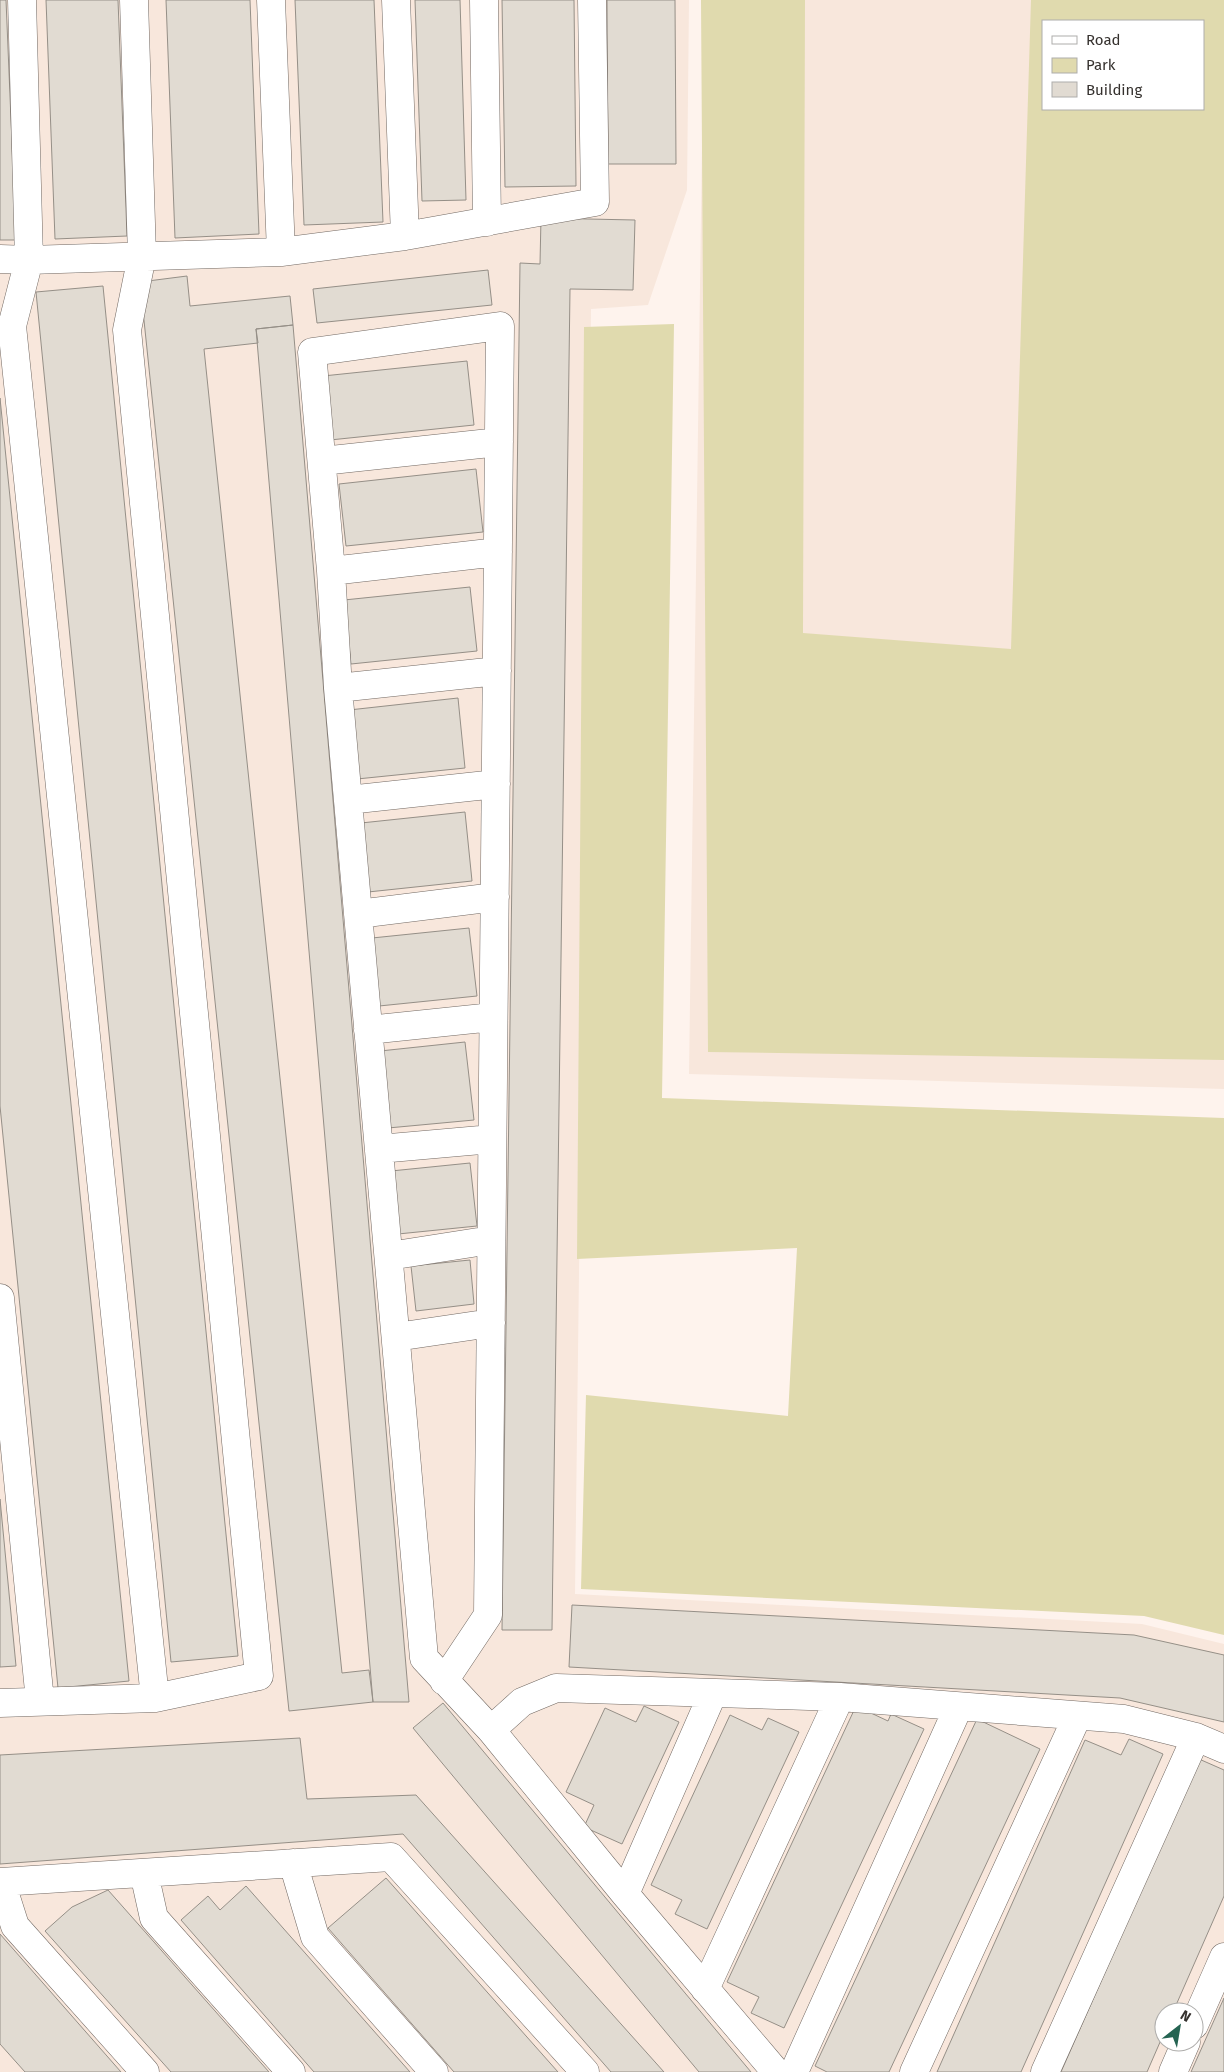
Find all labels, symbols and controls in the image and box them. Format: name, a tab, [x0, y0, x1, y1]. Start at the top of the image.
legend	[1042, 20, 1204, 110]
text: Road	[1086, 31, 1121, 49]
text: Park	[1086, 56, 1116, 74]
text: Building	[1086, 81, 1142, 99]
north arrow	[1154, 2002, 1204, 2052]
text: N	[1177, 2007, 1194, 2026]

